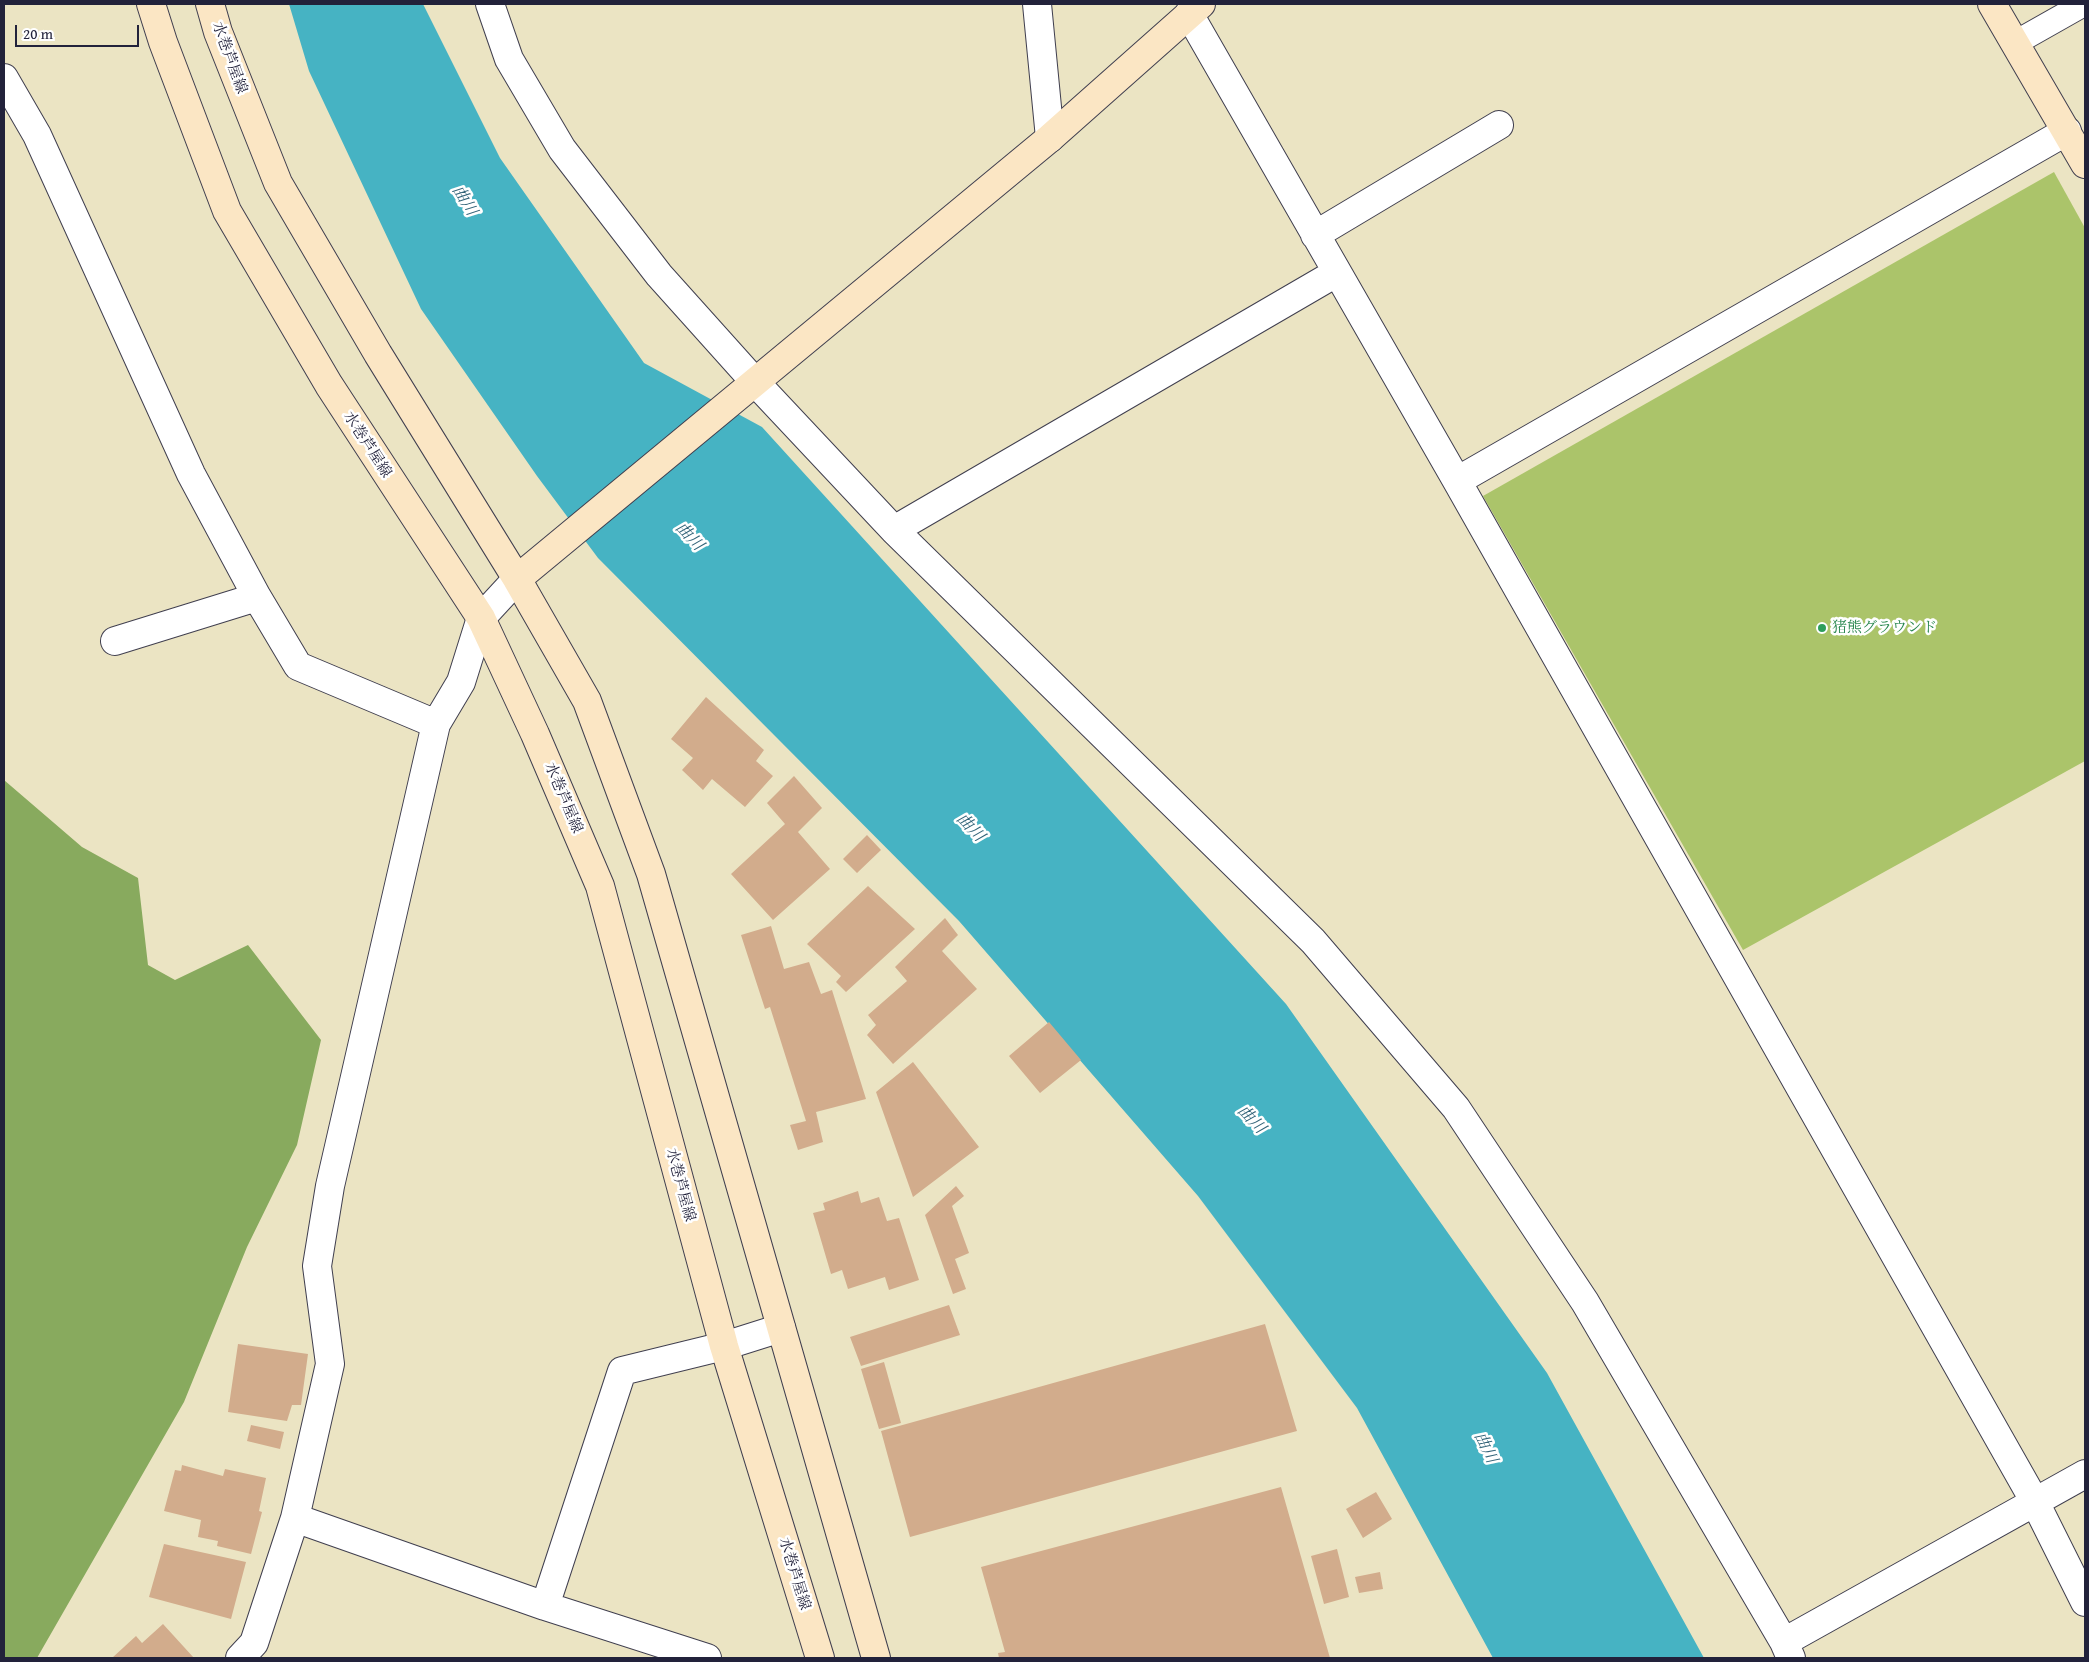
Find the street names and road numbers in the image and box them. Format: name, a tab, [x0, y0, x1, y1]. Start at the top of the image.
street label: 水巻芦屋線	[208, 20, 250, 96]
street label: 水巻芦屋線	[339, 409, 395, 481]
street label: 水巻芦屋線	[540, 760, 586, 836]
street label: 水巻芦屋線	[662, 1146, 698, 1224]
street label: 水巻芦屋線	[774, 1536, 814, 1612]

